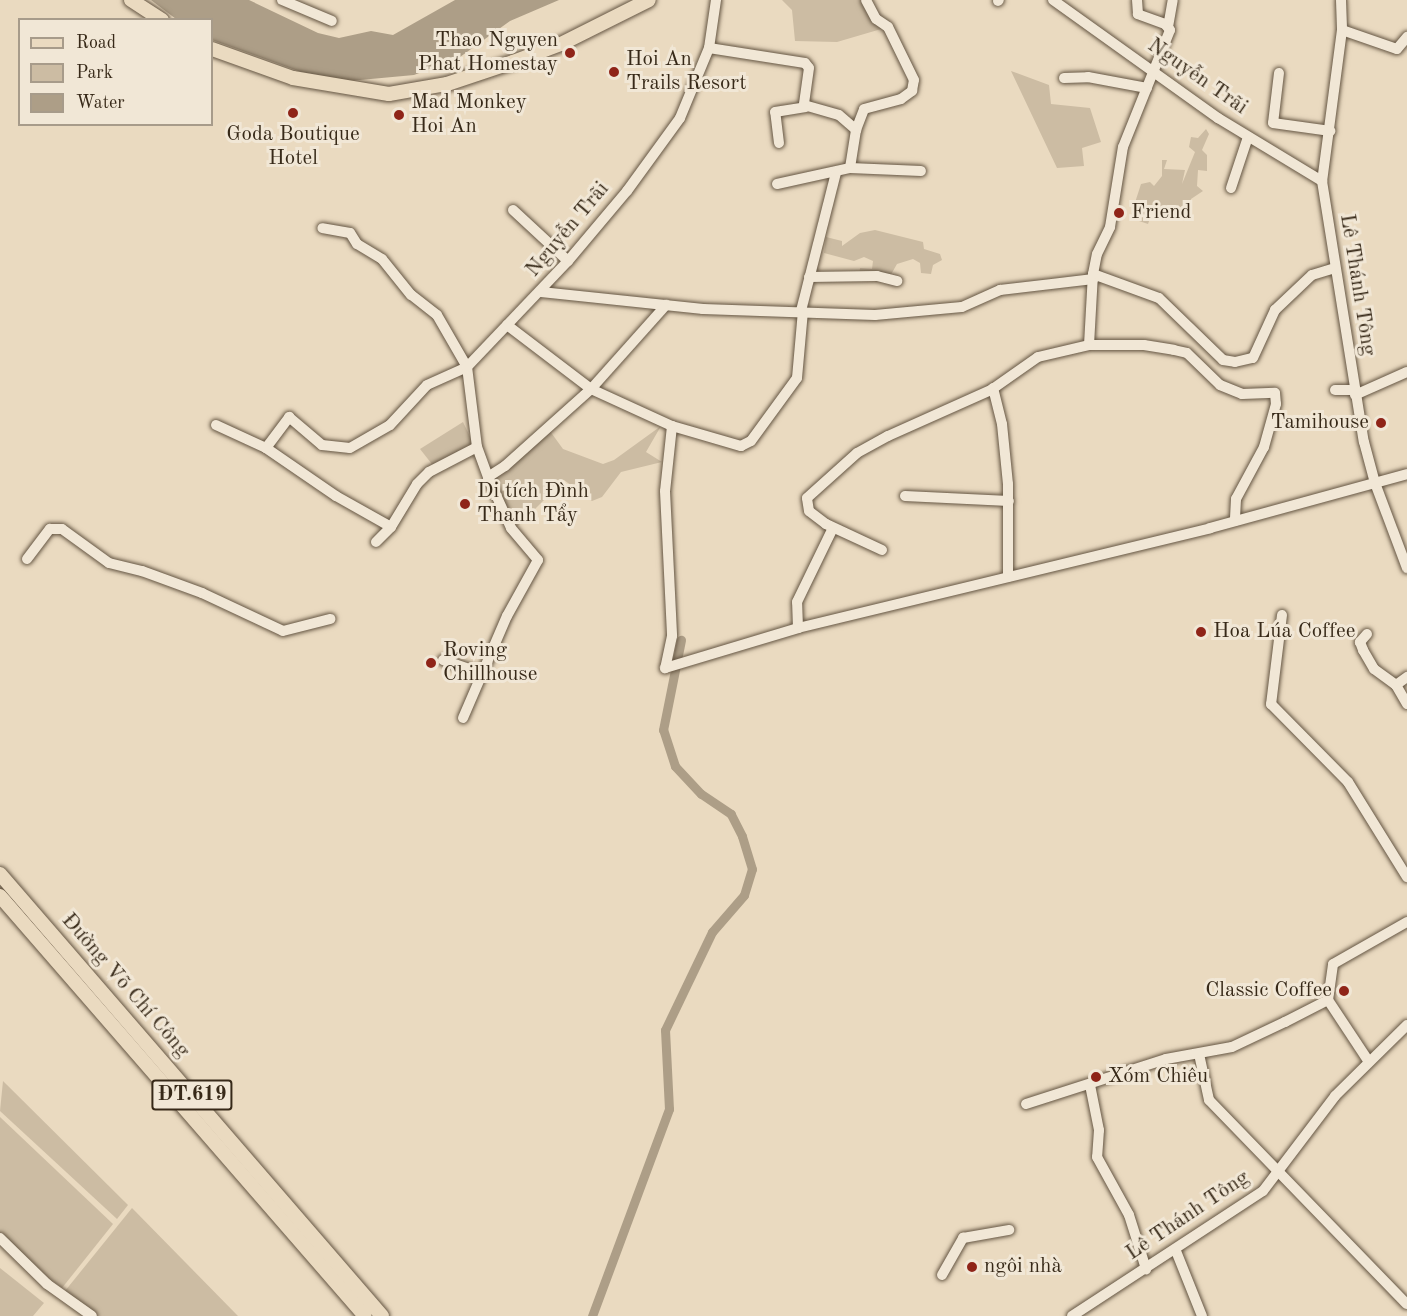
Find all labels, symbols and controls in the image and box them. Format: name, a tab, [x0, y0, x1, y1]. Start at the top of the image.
legend	[18, 18, 213, 126]
place label: Thao Nguyen Phat Homestay	[418, 28, 558, 78]
street label: Nguyễn Trãi	[1142, 33, 1252, 121]
text: Road	[76, 34, 116, 52]
marker: Thao Nguyen Phat Homestay	[563, 46, 577, 60]
place label: Hoi An Trails Resort	[626, 47, 746, 97]
text: Park	[76, 64, 113, 82]
marker: Hoi An Trails Resort	[607, 65, 621, 79]
place label: Mad Monkey Hoi An	[411, 90, 527, 140]
text: Water	[76, 94, 125, 112]
marker: Goda Boutique Hotel	[286, 106, 300, 120]
marker: Mad Monkey Hoi An	[392, 108, 406, 122]
place label: Goda Boutique Hotel	[226, 122, 360, 172]
street label: Nguyễn Trãi	[521, 177, 615, 283]
place label: Friend	[1131, 200, 1191, 226]
marker: Friend	[1112, 206, 1126, 220]
street label: Lê Thánh Tông	[1333, 212, 1381, 358]
place label: Tamihouse	[1271, 410, 1369, 436]
marker: Tamihouse	[1374, 416, 1388, 430]
place label: Di tích Đình Thanh Tẩy	[477, 479, 589, 529]
marker: Di tích Đình Thanh Tẩy	[458, 497, 472, 511]
place label: Hoa Lúa Coffee	[1213, 619, 1355, 645]
marker: Hoa Lúa Coffee	[1194, 625, 1208, 639]
place label: Roving Chillhouse	[443, 638, 537, 688]
marker: Roving Chillhouse	[424, 656, 438, 670]
street label: Đường Võ Chí Công	[55, 909, 195, 1063]
place label: Classic Coffee	[1205, 978, 1332, 1004]
marker: Classic Coffee	[1337, 984, 1351, 998]
place label: Xóm Chiêu	[1108, 1064, 1208, 1090]
marker: Xóm Chiêu	[1089, 1070, 1103, 1084]
road number: ĐT.619	[150, 1078, 234, 1112]
street label: Lê Thánh Tông	[1122, 1166, 1254, 1266]
place label: ngôi nhà	[984, 1254, 1062, 1280]
marker: ngôi nhà	[965, 1260, 979, 1274]

